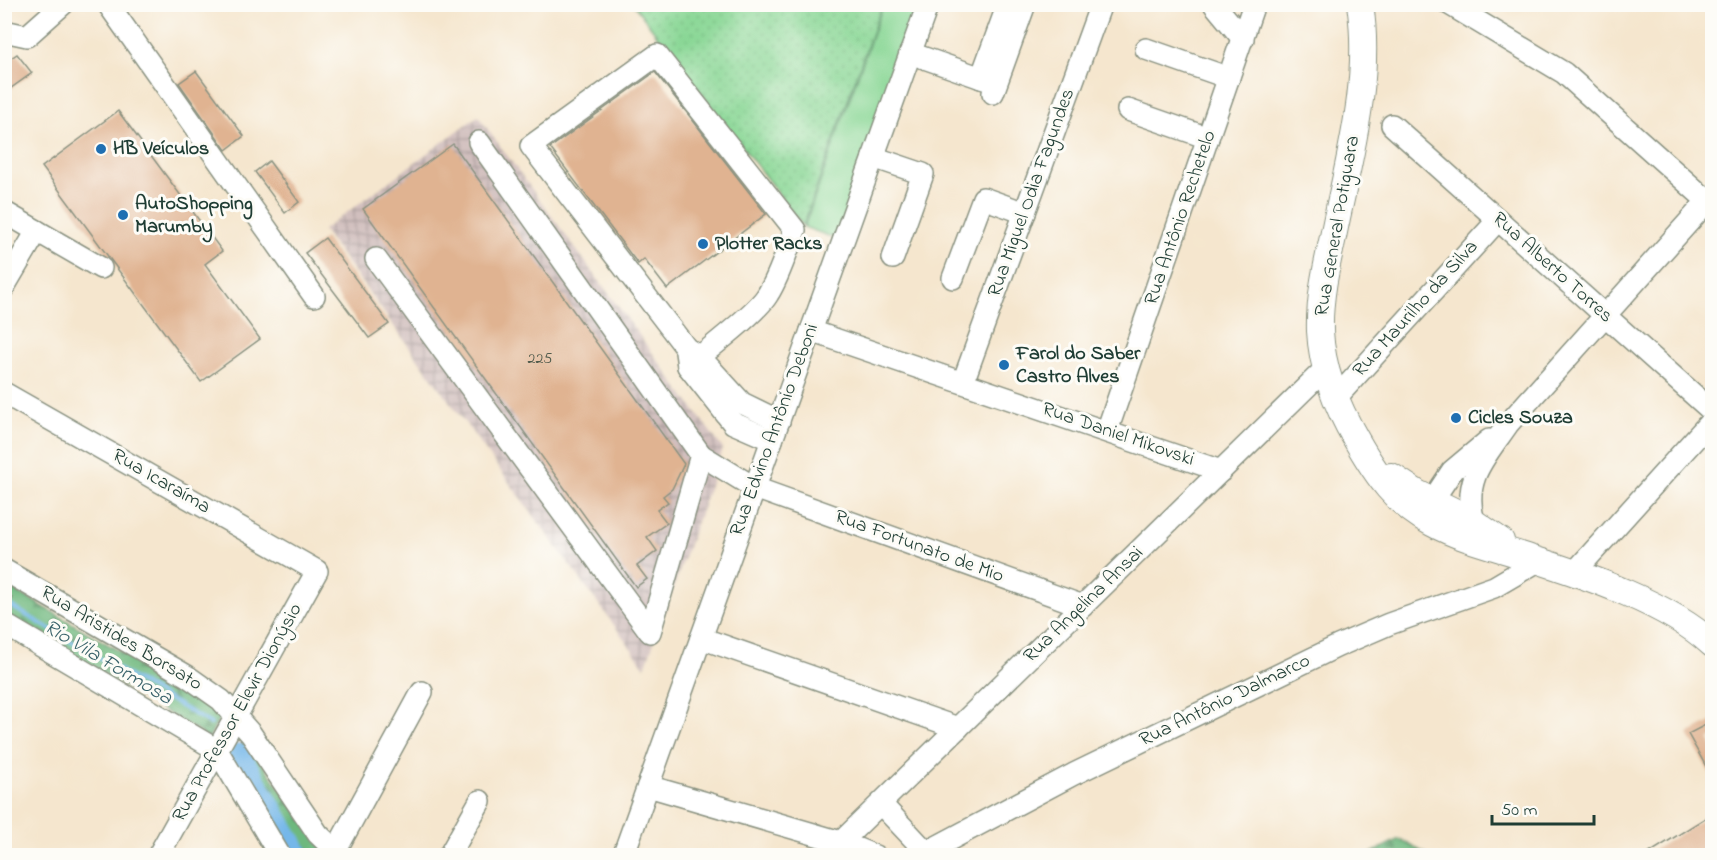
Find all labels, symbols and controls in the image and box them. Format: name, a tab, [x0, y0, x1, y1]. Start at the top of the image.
street label: Rua Miguel Odia Fagundes	[981, 85, 1084, 302]
street label: Rua Antônio Rechetelo	[1137, 127, 1225, 309]
street label: Rua General Potiguara	[1308, 133, 1369, 319]
place label: HB Veículos	[113, 135, 209, 164]
marker: HB Veículos	[94, 142, 108, 156]
place label: AutoShopping Marumby	[135, 190, 253, 243]
street label: Rua Alberto Torres	[1485, 206, 1619, 330]
marker: AutoShopping Marumby	[116, 208, 130, 222]
place label: Plotter Racks	[715, 230, 822, 259]
street label: Rua Maurilho da Silva	[1346, 234, 1486, 384]
marker: Plotter Racks	[696, 237, 710, 251]
street label: Rua Edvino Antônio Deboni	[723, 320, 827, 540]
place label: Farol do Saber Castro Alves	[1015, 340, 1141, 392]
house number: 225	[527, 347, 553, 371]
marker: Farol do Saber Castro Alves	[997, 358, 1011, 372]
street label: Rua Daniel Mikovski	[1038, 395, 1198, 475]
place label: Cicles Souza	[1468, 404, 1573, 433]
marker: Cicles Souza	[1449, 411, 1463, 425]
street label: Rua Icaraíma	[106, 442, 216, 522]
street label: Rua Fortunato de Mio	[830, 503, 1008, 591]
street label: Rua Angelina Ansai	[1017, 540, 1152, 671]
street label: Rua Aristides Borsato	[34, 579, 208, 699]
street label: Rua Professor Elevir Dionýsio	[166, 598, 310, 828]
water label: Rio Vila Formosa	[38, 613, 178, 713]
street label: Rua Antônio Dalmarco	[1135, 647, 1315, 755]
scale bar	[1492, 788, 1594, 826]
text: 50 m	[1501, 798, 1538, 824]

